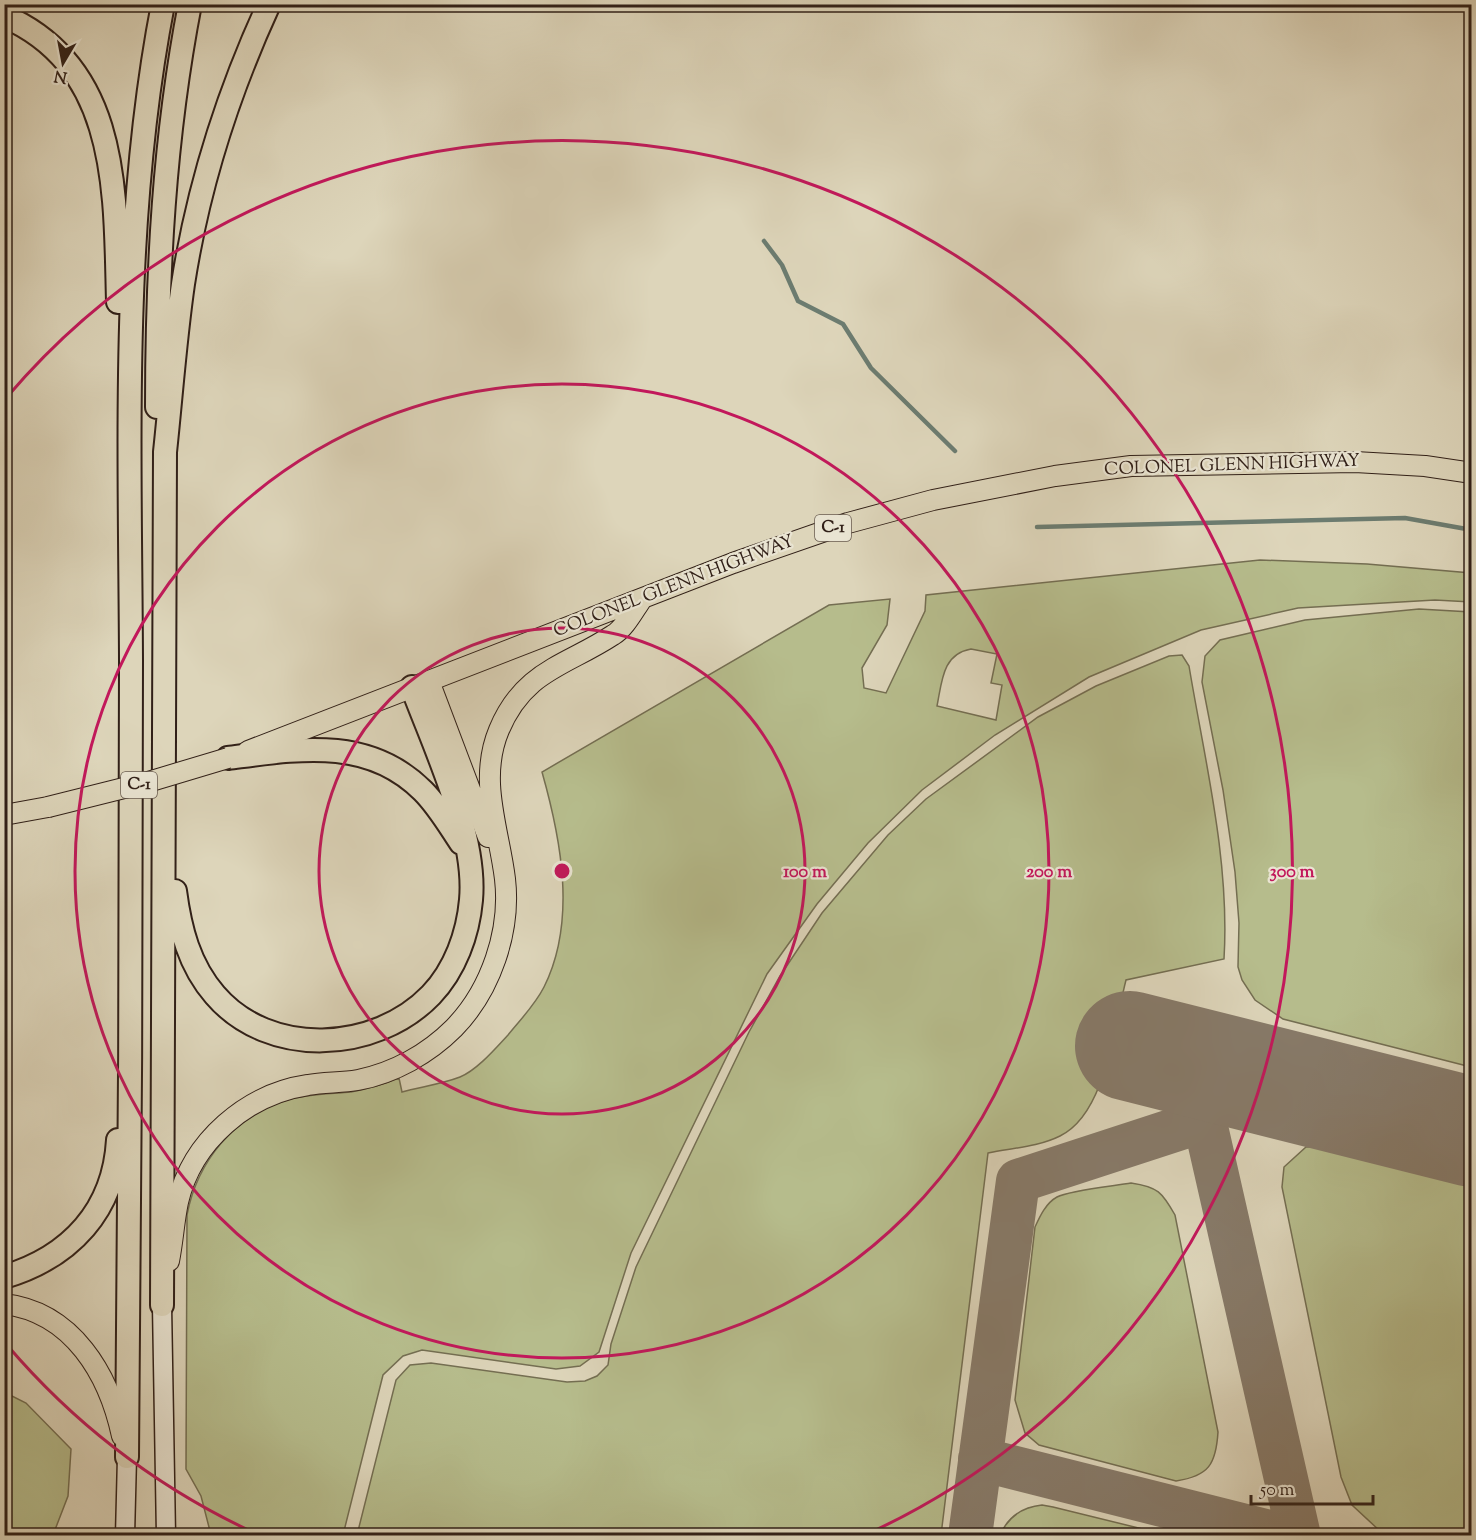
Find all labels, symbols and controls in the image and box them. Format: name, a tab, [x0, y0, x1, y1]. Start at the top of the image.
north arrow	[33, 33, 93, 93]
text: N	[52, 63, 69, 88]
street label: COLONEL GLENN HIGHWAY	[1104, 449, 1361, 483]
road number: C-1	[815, 515, 851, 541]
street label: COLONEL GLENN HIGHWAY	[550, 529, 798, 645]
road number: C-1	[121, 772, 157, 798]
text: 100 m	[783, 860, 827, 886]
text: 200 m	[1026, 860, 1072, 886]
text: 300 m	[1270, 860, 1315, 886]
centre of rings	[552, 861, 572, 881]
scale bar	[1251, 1468, 1372, 1506]
text: 50 m	[1259, 1478, 1295, 1504]

